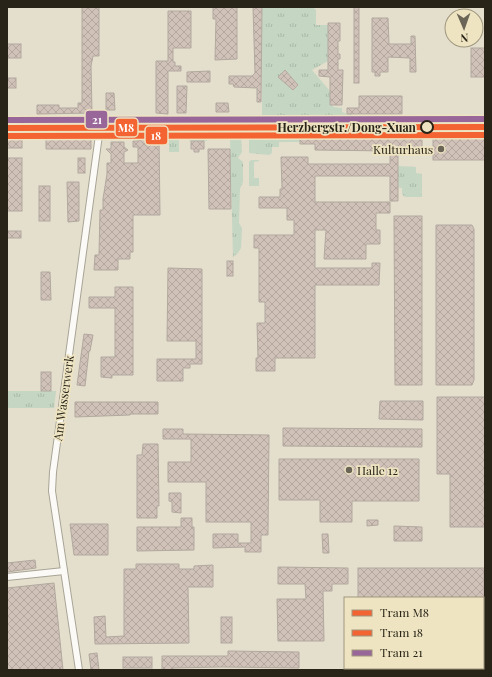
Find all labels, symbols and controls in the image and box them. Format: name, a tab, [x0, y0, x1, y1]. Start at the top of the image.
north arrow	[444, 8, 484, 48]
text: N	[460, 31, 469, 46]
line badge: 21	[85, 110, 108, 129]
text: 21	[92, 112, 102, 127]
line badge: M8	[115, 118, 138, 137]
place label: Herzbergstr./Dong-Xuan	[277, 119, 417, 135]
text: M8	[118, 120, 134, 135]
marker: Herzbergstr./Dong-Xuan	[420, 120, 434, 134]
line badge: 18	[145, 126, 168, 145]
text: 18	[151, 128, 161, 143]
place label: Kulturhaus	[373, 141, 433, 157]
marker: Kulturhaus	[436, 144, 446, 154]
street label: Am Wasserwerk	[49, 354, 77, 443]
place label: Halle 12	[357, 462, 398, 478]
marker: Halle 12	[344, 465, 354, 475]
legend	[344, 597, 484, 669]
text: Tram M8	[380, 604, 429, 620]
text: Tram 18	[380, 624, 423, 640]
text: Tram 21	[380, 644, 423, 660]

